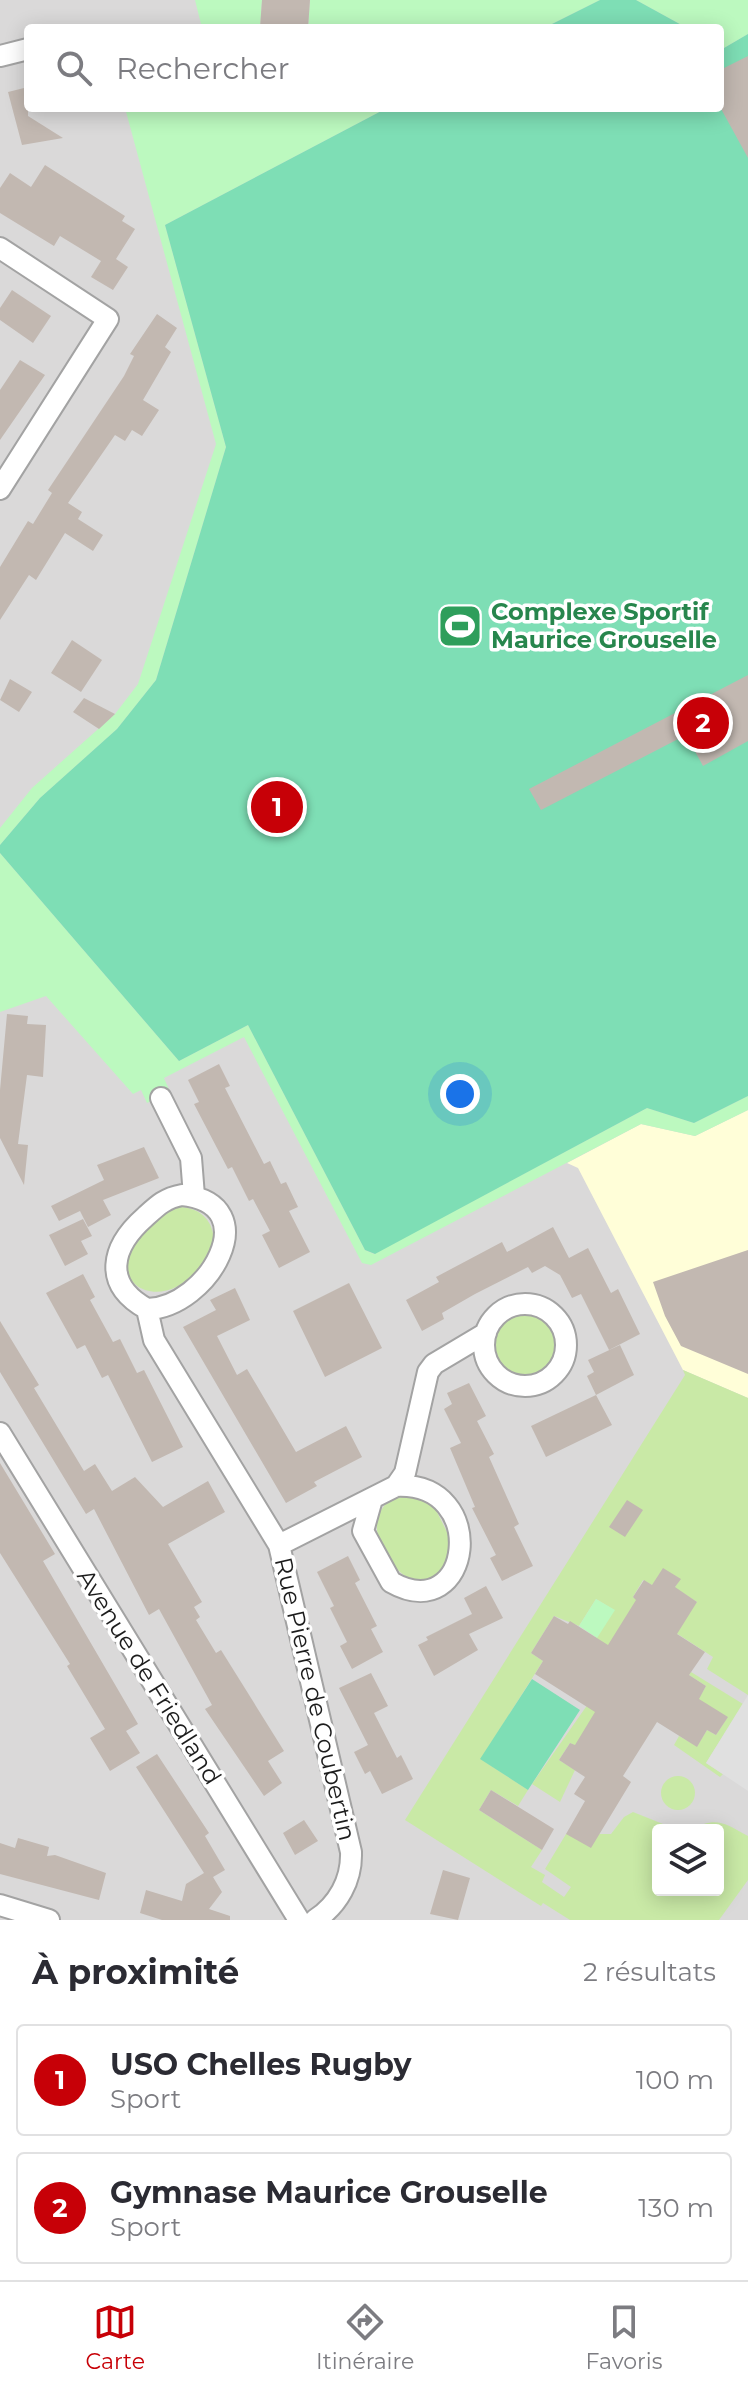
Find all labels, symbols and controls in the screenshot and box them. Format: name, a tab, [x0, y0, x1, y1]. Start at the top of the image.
search box	[24, 24, 724, 112]
icon: search	[52, 46, 96, 90]
text: Rechercher	[116, 50, 290, 87]
place label: Complexe Sportif Maurice Grouselle	[491, 597, 717, 654]
sports icon: Complexe Sportif Maurice Grouselle	[436, 602, 484, 650]
pin: 2	[677, 693, 729, 753]
pin: 1	[251, 777, 303, 837]
your location	[440, 1074, 480, 1114]
street label: Rue Pierre de Coubertin	[269, 1554, 362, 1843]
street label: Avenue de Friedland	[71, 1564, 228, 1790]
map controls	[652, 1824, 724, 1896]
button: layers	[652, 1824, 724, 1896]
text: À proximité	[32, 1951, 239, 1993]
text: 2 résultats	[583, 1956, 716, 1988]
text: USO Chelles Rugby	[110, 2046, 411, 2083]
text: 1	[55, 2064, 65, 2096]
text: 100 m	[636, 2064, 714, 2096]
text: Sport	[110, 2083, 181, 2115]
text: Gymnase Maurice Grouselle	[110, 2174, 548, 2211]
text: 2	[52, 2192, 68, 2224]
text: 130 m	[638, 2192, 714, 2224]
text: Sport	[110, 2211, 181, 2243]
tab: Carte	[86, 2300, 145, 2375]
tab: Itinéraire	[316, 2300, 414, 2375]
tab: Favoris	[586, 2300, 662, 2375]

